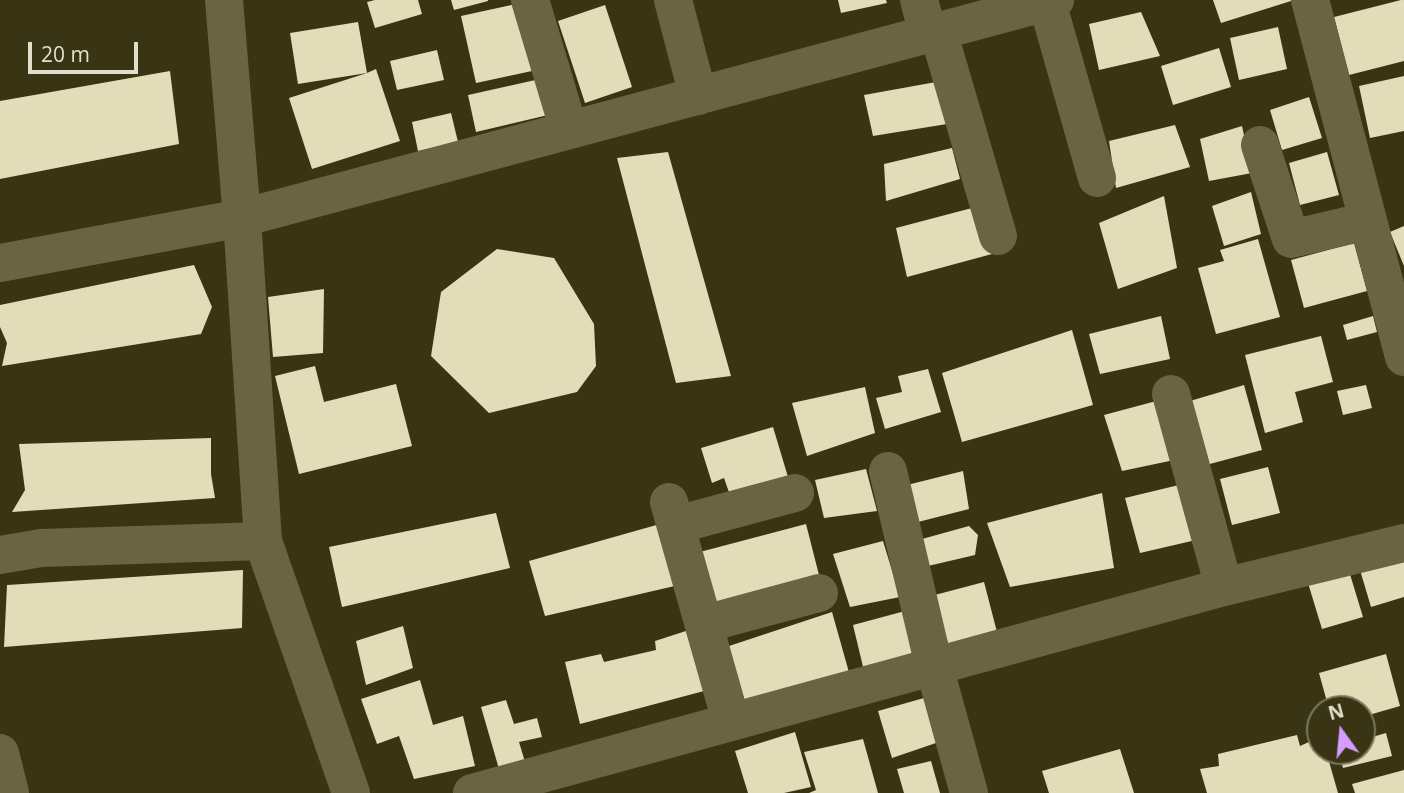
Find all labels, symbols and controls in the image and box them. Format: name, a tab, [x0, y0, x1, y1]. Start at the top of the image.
scale bar	[32, 28, 142, 72]
text: 20 m	[41, 40, 90, 68]
north arrow	[1306, 695, 1376, 765]
text: N	[1325, 697, 1347, 726]

